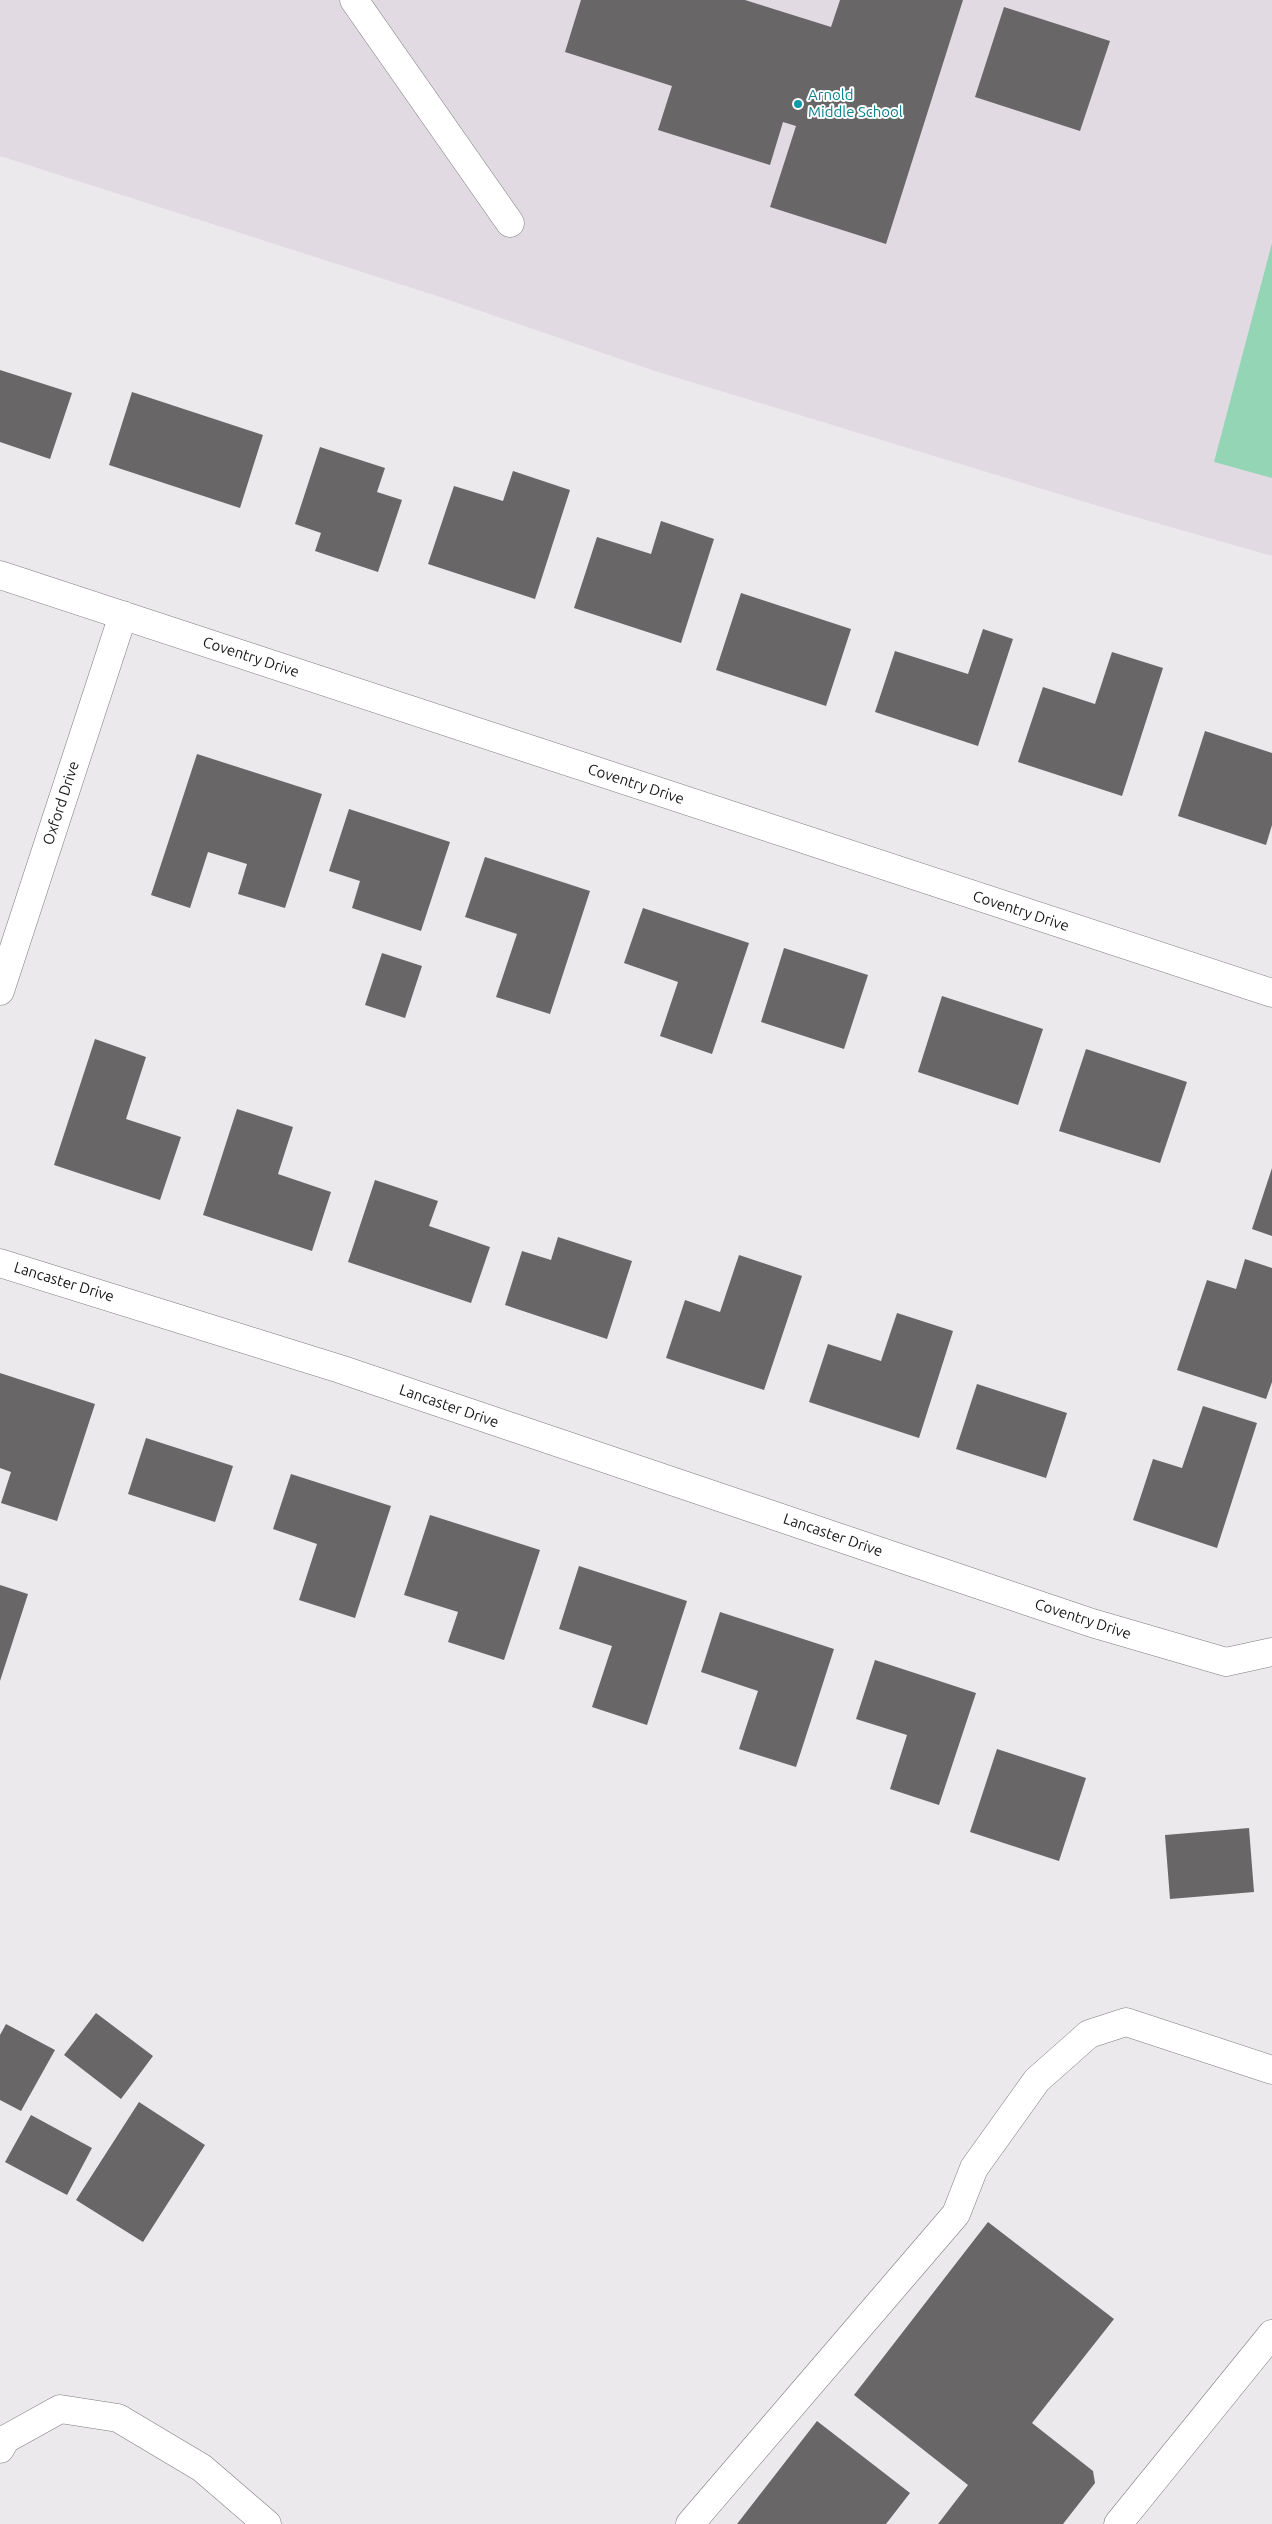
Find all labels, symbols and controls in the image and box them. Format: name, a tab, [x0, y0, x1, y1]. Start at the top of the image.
place label: Arnold Middle School	[808, 86, 903, 121]
marker: Arnold Middle School	[792, 98, 804, 110]
street label: Coventry Drive	[201, 633, 301, 681]
street label: Oxford Drive	[39, 759, 83, 847]
street label: Coventry Drive	[586, 760, 686, 808]
street label: Coventry Drive	[971, 887, 1071, 935]
street label: Lancaster Drive	[12, 1258, 116, 1306]
street label: Lancaster Drive	[397, 1381, 501, 1431]
street label: Lancaster Drive	[781, 1510, 885, 1560]
street label: Coventry Drive	[1033, 1595, 1133, 1643]

